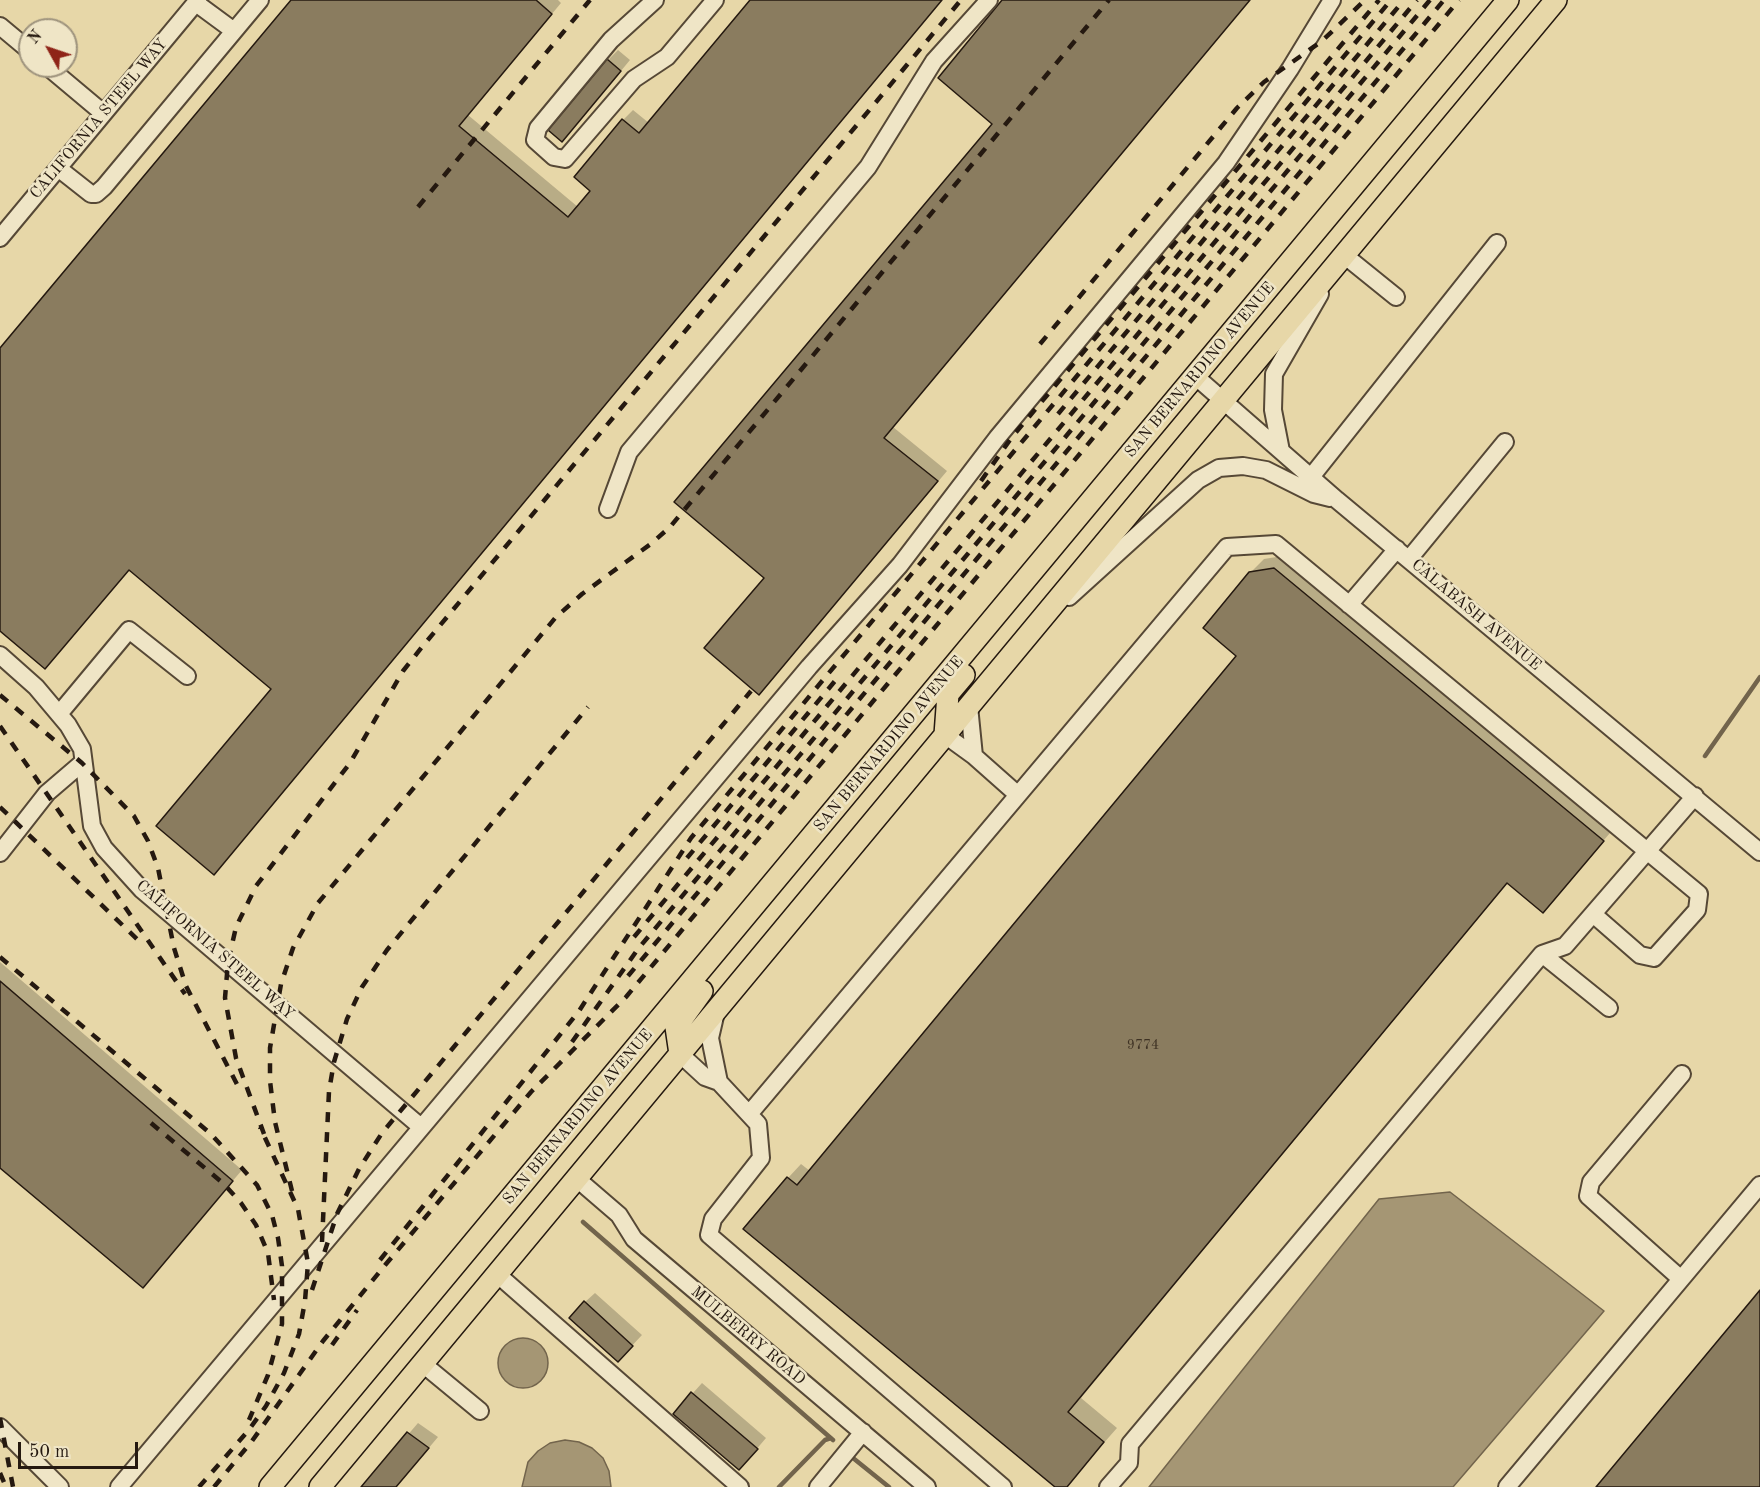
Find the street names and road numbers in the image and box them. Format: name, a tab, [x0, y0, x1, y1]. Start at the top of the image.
street label: CALIFORNIA STEEL WAY	[26, 35, 172, 203]
street label: SAN BERNARDINO AVENUE	[1121, 278, 1279, 462]
street label: CALABASH AVENUE	[1407, 555, 1545, 675]
street label: SAN BERNARDINO AVENUE	[810, 652, 968, 836]
street label: CALIFORNIA STEEL WAY	[132, 876, 298, 1024]
street label: SAN BERNARDINO AVENUE	[499, 1025, 657, 1209]
street label: MULBERRY ROAD	[687, 1283, 809, 1389]

